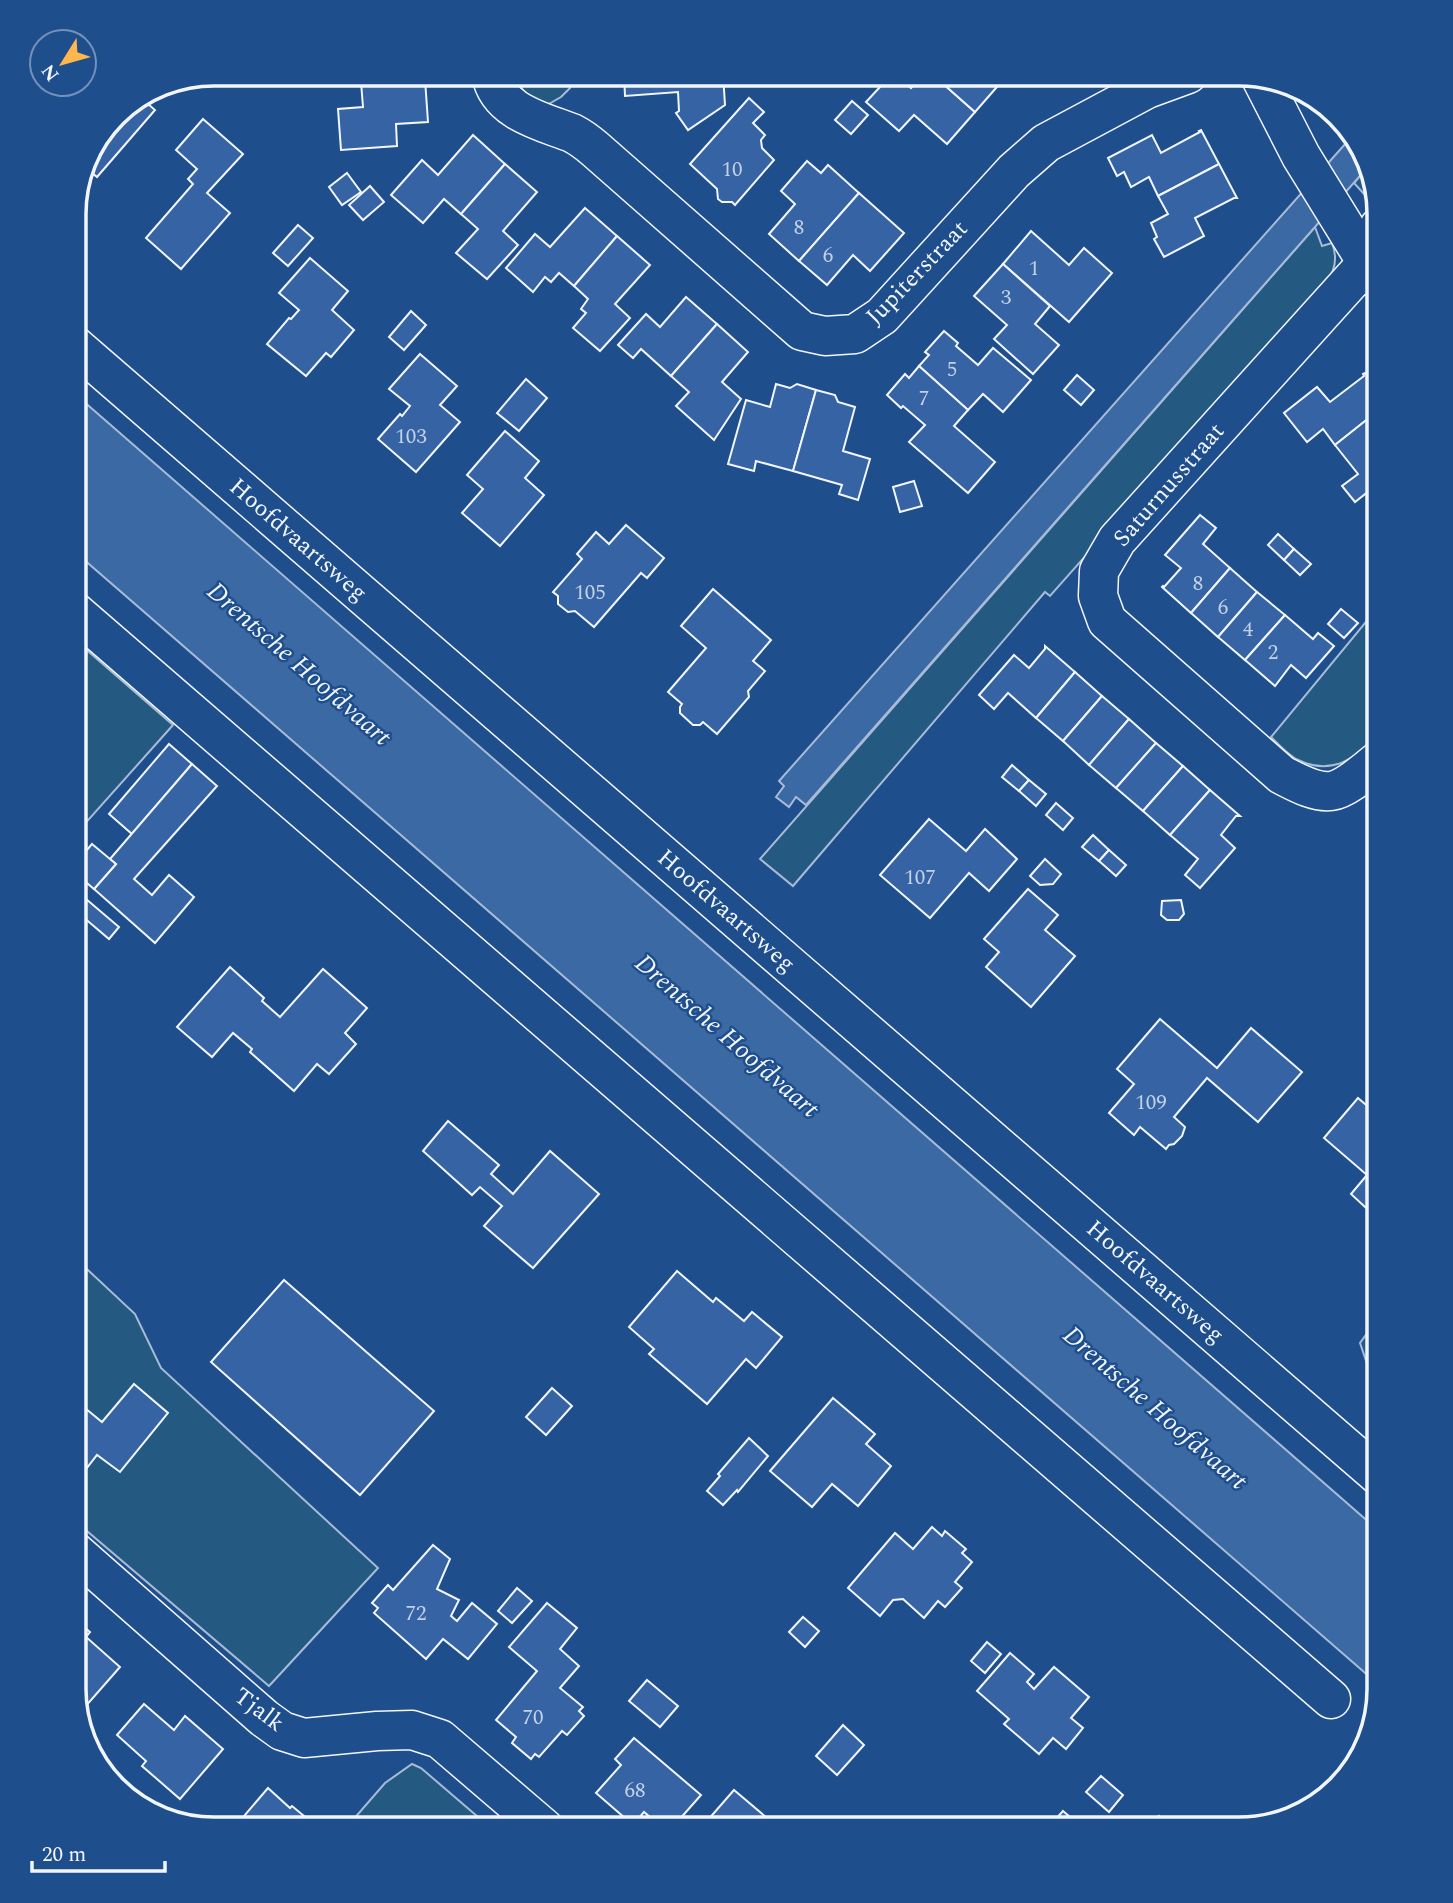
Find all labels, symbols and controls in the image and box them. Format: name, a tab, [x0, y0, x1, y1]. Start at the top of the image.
north arrow	[28, 28, 98, 98]
text: N	[34, 57, 67, 87]
house number: 10	[722, 154, 743, 186]
house number: 8	[794, 212, 804, 244]
street label: Jupiterstraat	[858, 212, 976, 334]
house number: 6	[823, 240, 833, 272]
house number: 1	[1029, 253, 1039, 285]
house number: 3	[1001, 282, 1012, 314]
house number: 5	[947, 354, 957, 386]
house number: 7	[919, 383, 929, 415]
street label: Saturnusstraat	[1105, 415, 1233, 555]
house number: 103	[395, 421, 427, 453]
street label: Hoofdvaartsweg	[221, 470, 375, 610]
house number: 8	[1193, 568, 1203, 600]
water label: Drentsche Hoofdvaart	[198, 572, 401, 756]
house number: 105	[574, 577, 606, 609]
house number: 6	[1218, 592, 1228, 624]
house number: 4	[1243, 614, 1254, 646]
house number: 2	[1268, 637, 1278, 669]
street label: Hoofdvaartsweg	[649, 841, 803, 981]
house number: 107	[904, 862, 936, 894]
water label: Drentsche Hoofdvaart	[626, 944, 829, 1128]
house number: 109	[1135, 1087, 1167, 1119]
street label: Hoofdvaartsweg	[1078, 1212, 1232, 1352]
water label: Drentsche Hoofdvaart	[1054, 1316, 1257, 1500]
house number: 72	[406, 1598, 427, 1630]
street label: Tjalk	[226, 1679, 292, 1741]
house number: 70	[523, 1702, 544, 1734]
house number: 68	[625, 1775, 646, 1807]
scale bar	[32, 1829, 164, 1873]
text: 20 m	[42, 1839, 86, 1871]

